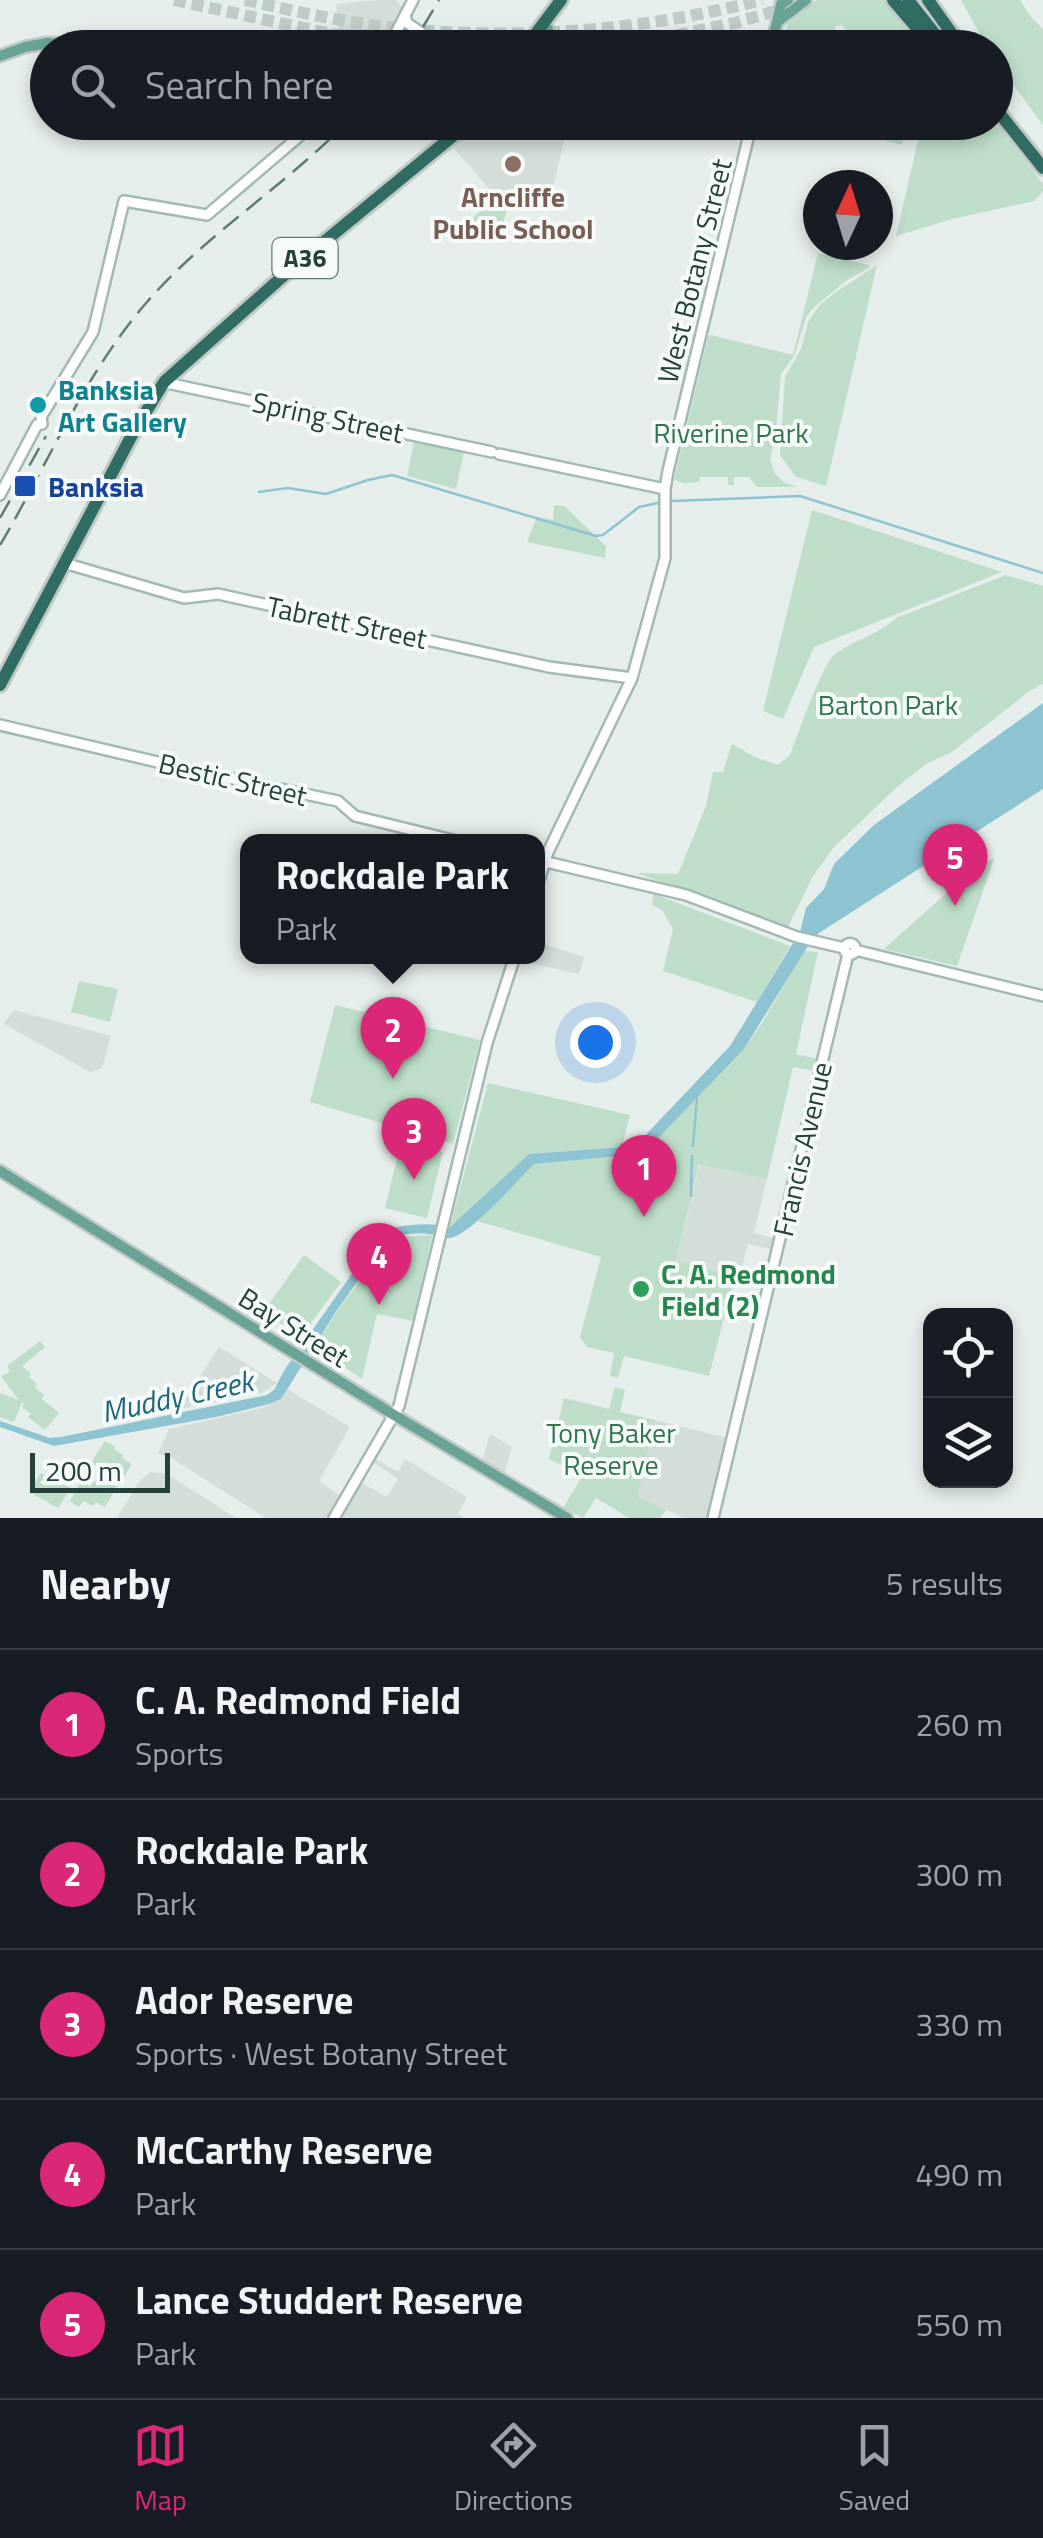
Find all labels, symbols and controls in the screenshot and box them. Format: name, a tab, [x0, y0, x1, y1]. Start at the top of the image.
search box	[30, 30, 1013, 140]
text: Search here	[145, 56, 333, 114]
icon: search	[65, 58, 120, 113]
marker: Arncliffe Public School	[502, 153, 524, 175]
street label: West Botany Street	[645, 154, 743, 388]
north arrow	[803, 170, 893, 260]
place label: Arncliffe Public School	[432, 175, 594, 250]
road number: A36	[272, 238, 338, 278]
place label: Banksia Art Gallery	[58, 368, 187, 443]
street label: Spring Street	[248, 380, 408, 454]
marker: Banksia Art Gallery	[27, 394, 49, 416]
park label: Riverine Park	[653, 411, 809, 454]
place label: Banksia	[48, 465, 144, 508]
marker: Banksia	[12, 473, 38, 499]
street label: Tabrett Street	[263, 584, 431, 660]
park label: Barton Park	[818, 683, 958, 726]
street label: Bestic Street	[155, 741, 312, 817]
pin: 5	[922, 824, 988, 906]
popup	[240, 834, 545, 964]
text: Rockdale Park	[276, 846, 509, 904]
text: Park	[276, 904, 337, 952]
pin: 2	[360, 996, 426, 1079]
your location	[570, 1017, 621, 1068]
street label: Francis Avenue	[761, 1057, 843, 1241]
pin: 3	[382, 1098, 446, 1180]
pin: 1	[612, 1134, 676, 1217]
pin: 4	[346, 1222, 412, 1305]
place label: C. A. Redmond Field (2)	[661, 1252, 836, 1327]
street label: Bay Street	[230, 1276, 358, 1378]
marker: C. A. Redmond Field (2)	[630, 1278, 652, 1300]
map controls	[923, 1308, 1013, 1488]
button: locate	[923, 1308, 1013, 1398]
water label: Muddy Creek	[97, 1357, 261, 1434]
button: layers	[923, 1398, 1013, 1488]
park label: Tony Baker Reserve	[546, 1411, 676, 1486]
scale bar	[30, 1448, 170, 1492]
text: 200 m	[45, 1449, 122, 1492]
text: Nearby	[40, 1551, 171, 1615]
text: 5 results	[886, 1559, 1003, 1607]
text: C. A. Redmond Field	[135, 1671, 461, 1729]
text: 1	[64, 1700, 81, 1748]
text: 260 m	[915, 1700, 1003, 1748]
text: Sports	[135, 1729, 223, 1777]
text: Rockdale Park	[135, 1821, 368, 1879]
text: 2	[64, 1850, 81, 1898]
text: 300 m	[915, 1850, 1003, 1898]
text: Park	[135, 1879, 196, 1927]
text: Ador Reserve	[135, 1971, 353, 2029]
text: 3	[64, 2000, 81, 2048]
text: 330 m	[915, 2000, 1003, 2048]
text: Sports · West Botany Street	[135, 2029, 507, 2077]
text: McCarthy Reserve	[135, 2121, 433, 2179]
text: 4	[64, 2150, 81, 2198]
text: 490 m	[915, 2150, 1003, 2198]
text: Park	[135, 2179, 196, 2227]
text: Lance Studdert Reserve	[135, 2271, 523, 2329]
text: 5	[64, 2300, 81, 2348]
text: 550 m	[915, 2300, 1003, 2348]
text: Park	[135, 2329, 196, 2377]
tab: Map	[133, 2418, 188, 2521]
tab: Directions	[454, 2418, 573, 2521]
tab: Saved	[839, 2418, 910, 2521]

